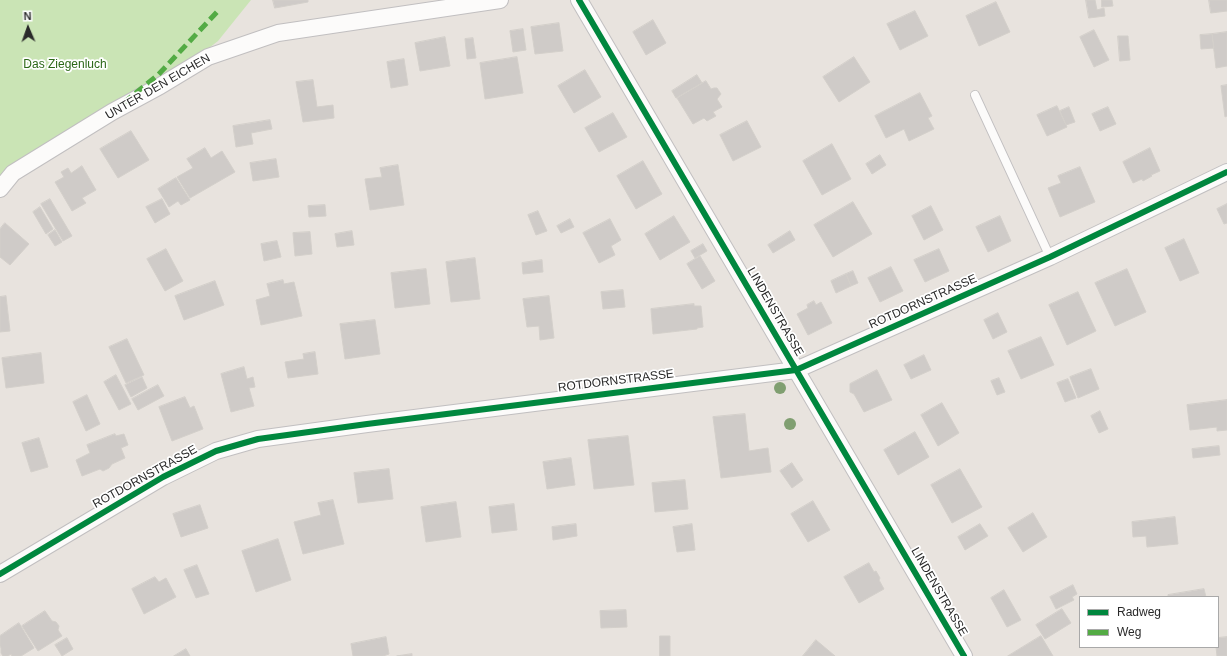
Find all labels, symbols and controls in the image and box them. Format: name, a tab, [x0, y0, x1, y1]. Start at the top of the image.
north arrow	[8, 8, 48, 48]
text: N	[23, 10, 32, 22]
street label: UNTER DEN EICHEN	[103, 51, 213, 123]
park label: Das Ziegenluch	[23, 58, 107, 72]
street label: LINDENSTRASSE	[744, 265, 806, 359]
street label: ROTDORNSTRASSE	[867, 272, 979, 332]
street label: ROTDORNSTRASSE	[557, 367, 675, 395]
street label: ROTDORNSTRASSE	[90, 442, 200, 512]
street label: LINDENSTRASSE	[908, 545, 970, 639]
legend	[1079, 596, 1219, 648]
text: Radweg	[1117, 605, 1161, 619]
text: Weg	[1117, 625, 1141, 639]

